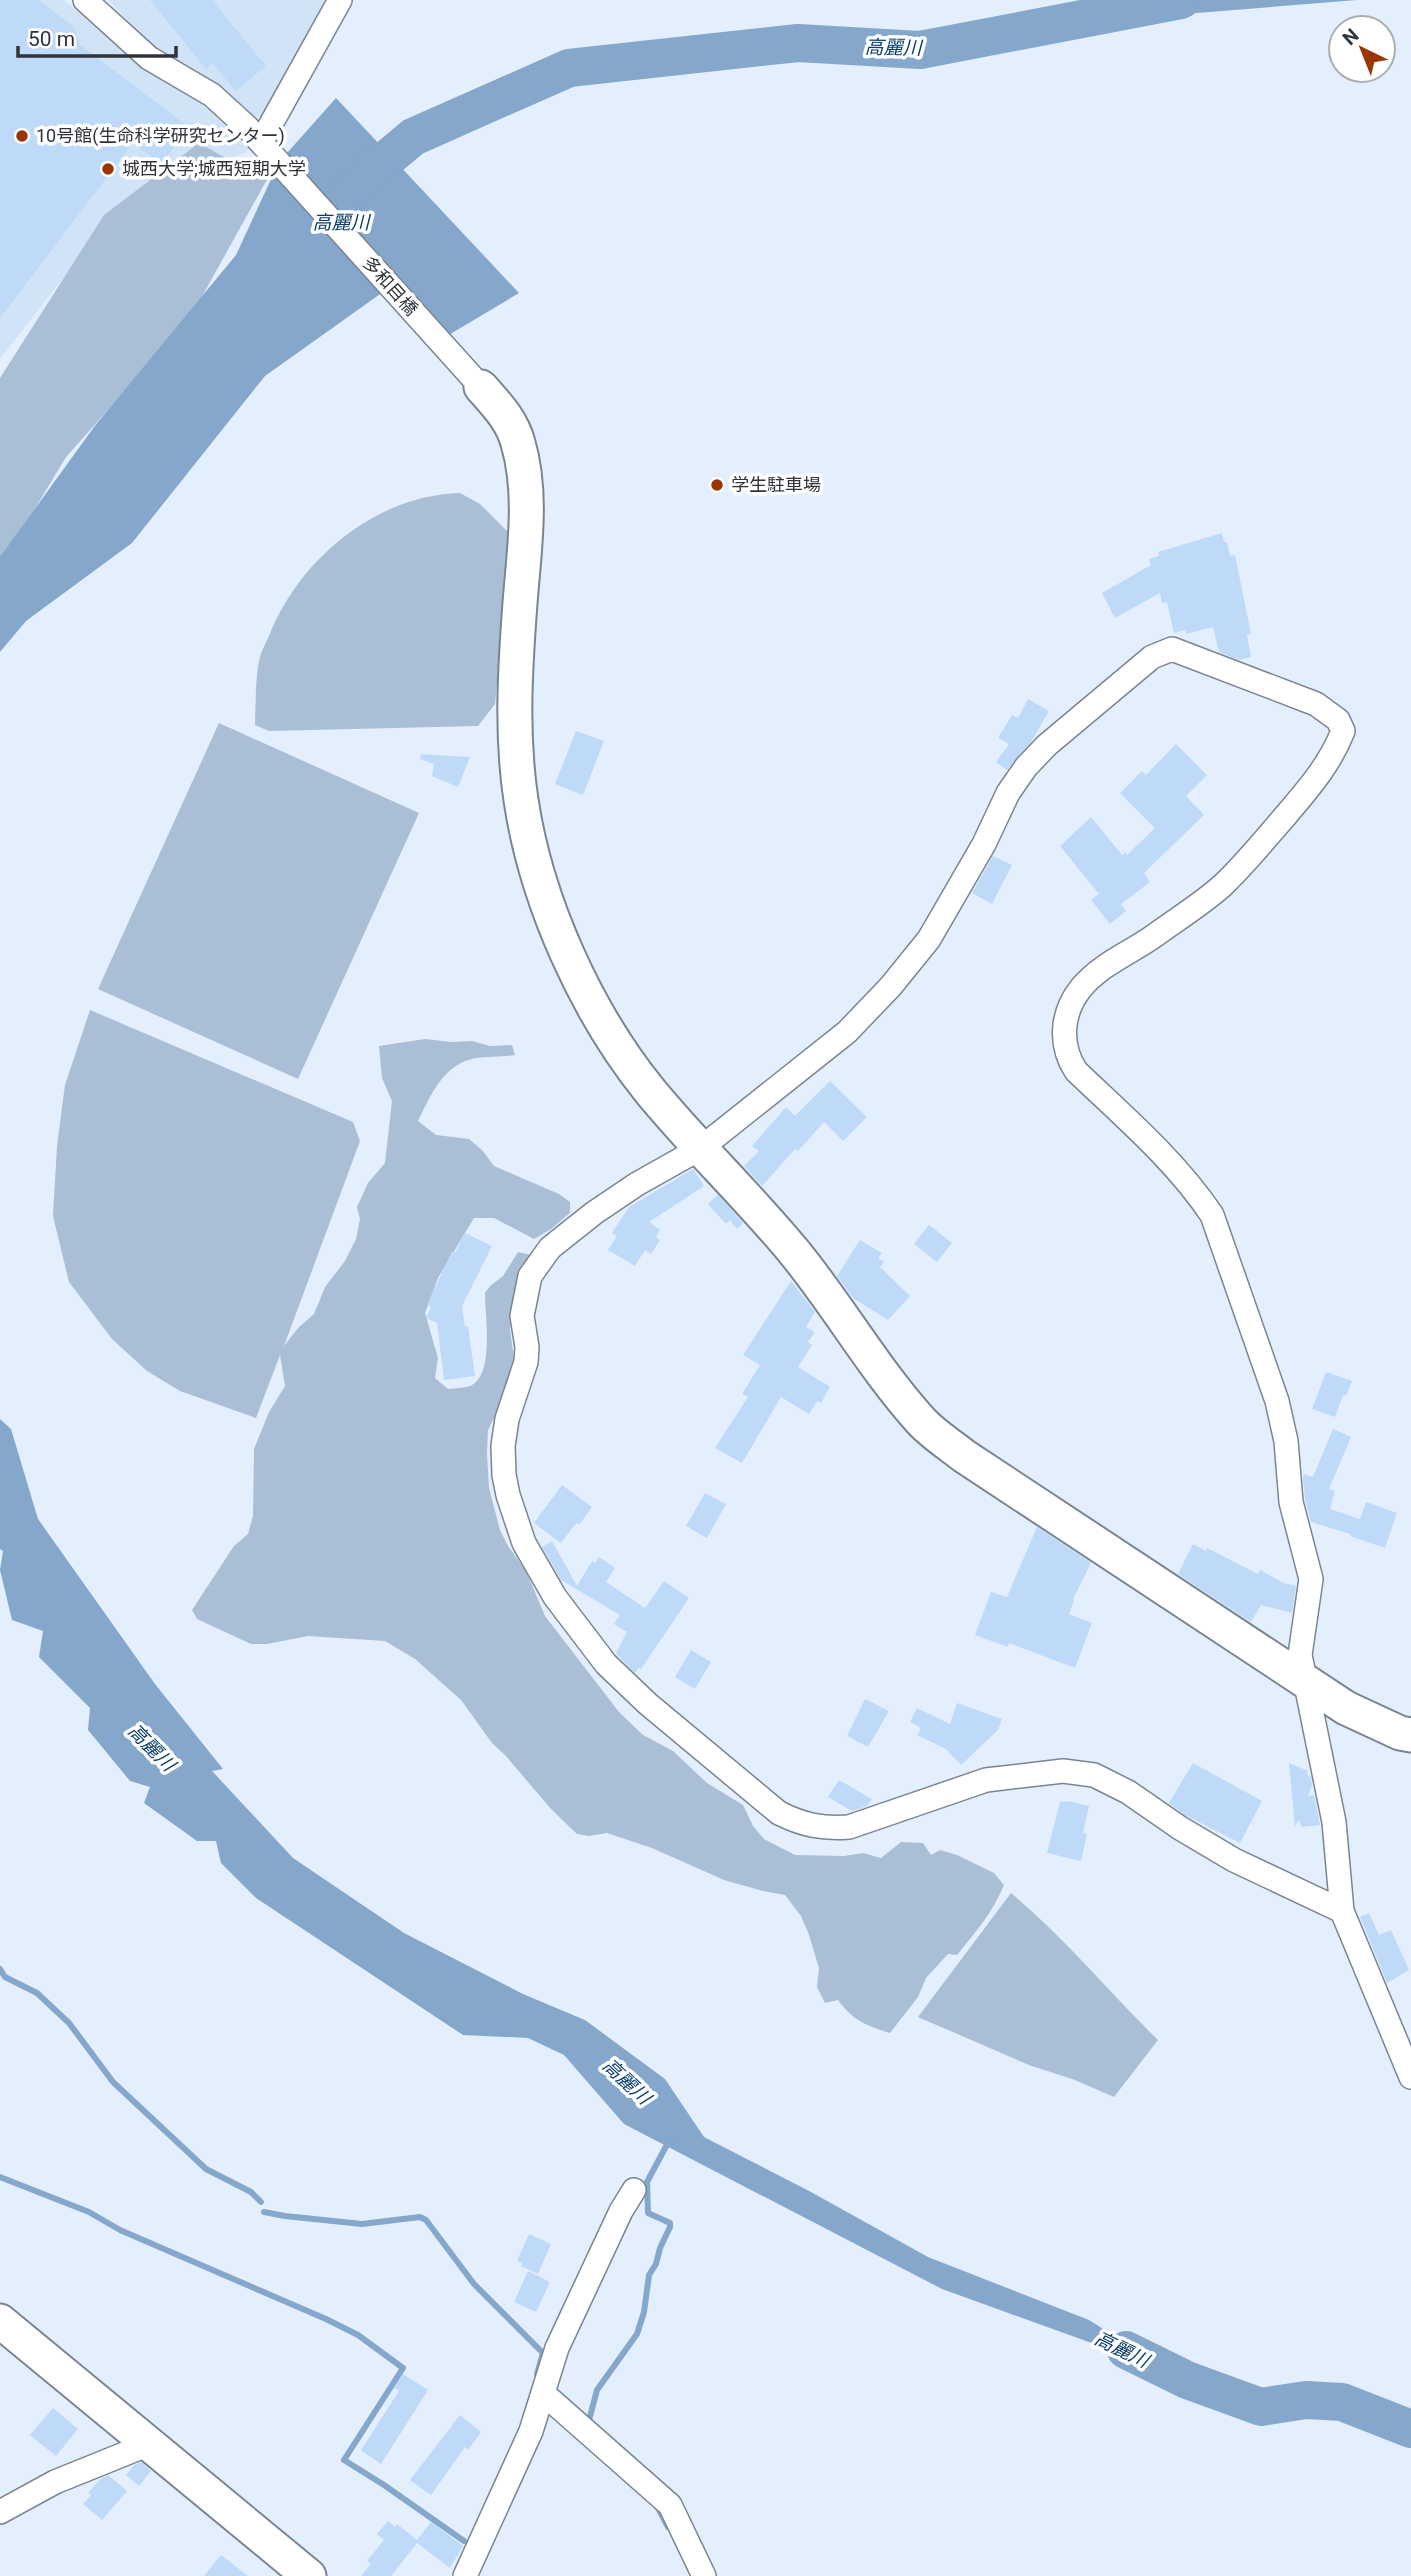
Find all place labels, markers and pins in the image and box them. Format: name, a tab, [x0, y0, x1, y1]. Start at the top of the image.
place label: 10号館(生命科学研究センター)	[36, 125, 285, 147]
marker: 10号館(生命科学研究センター)	[14, 128, 30, 144]
place label: 城西大学;城西短期大学	[122, 158, 306, 179]
marker: 城西大学;城西短期大学	[100, 161, 116, 177]
place label: 学生駐車場	[731, 474, 821, 495]
marker: 学生駐車場	[709, 477, 725, 493]

